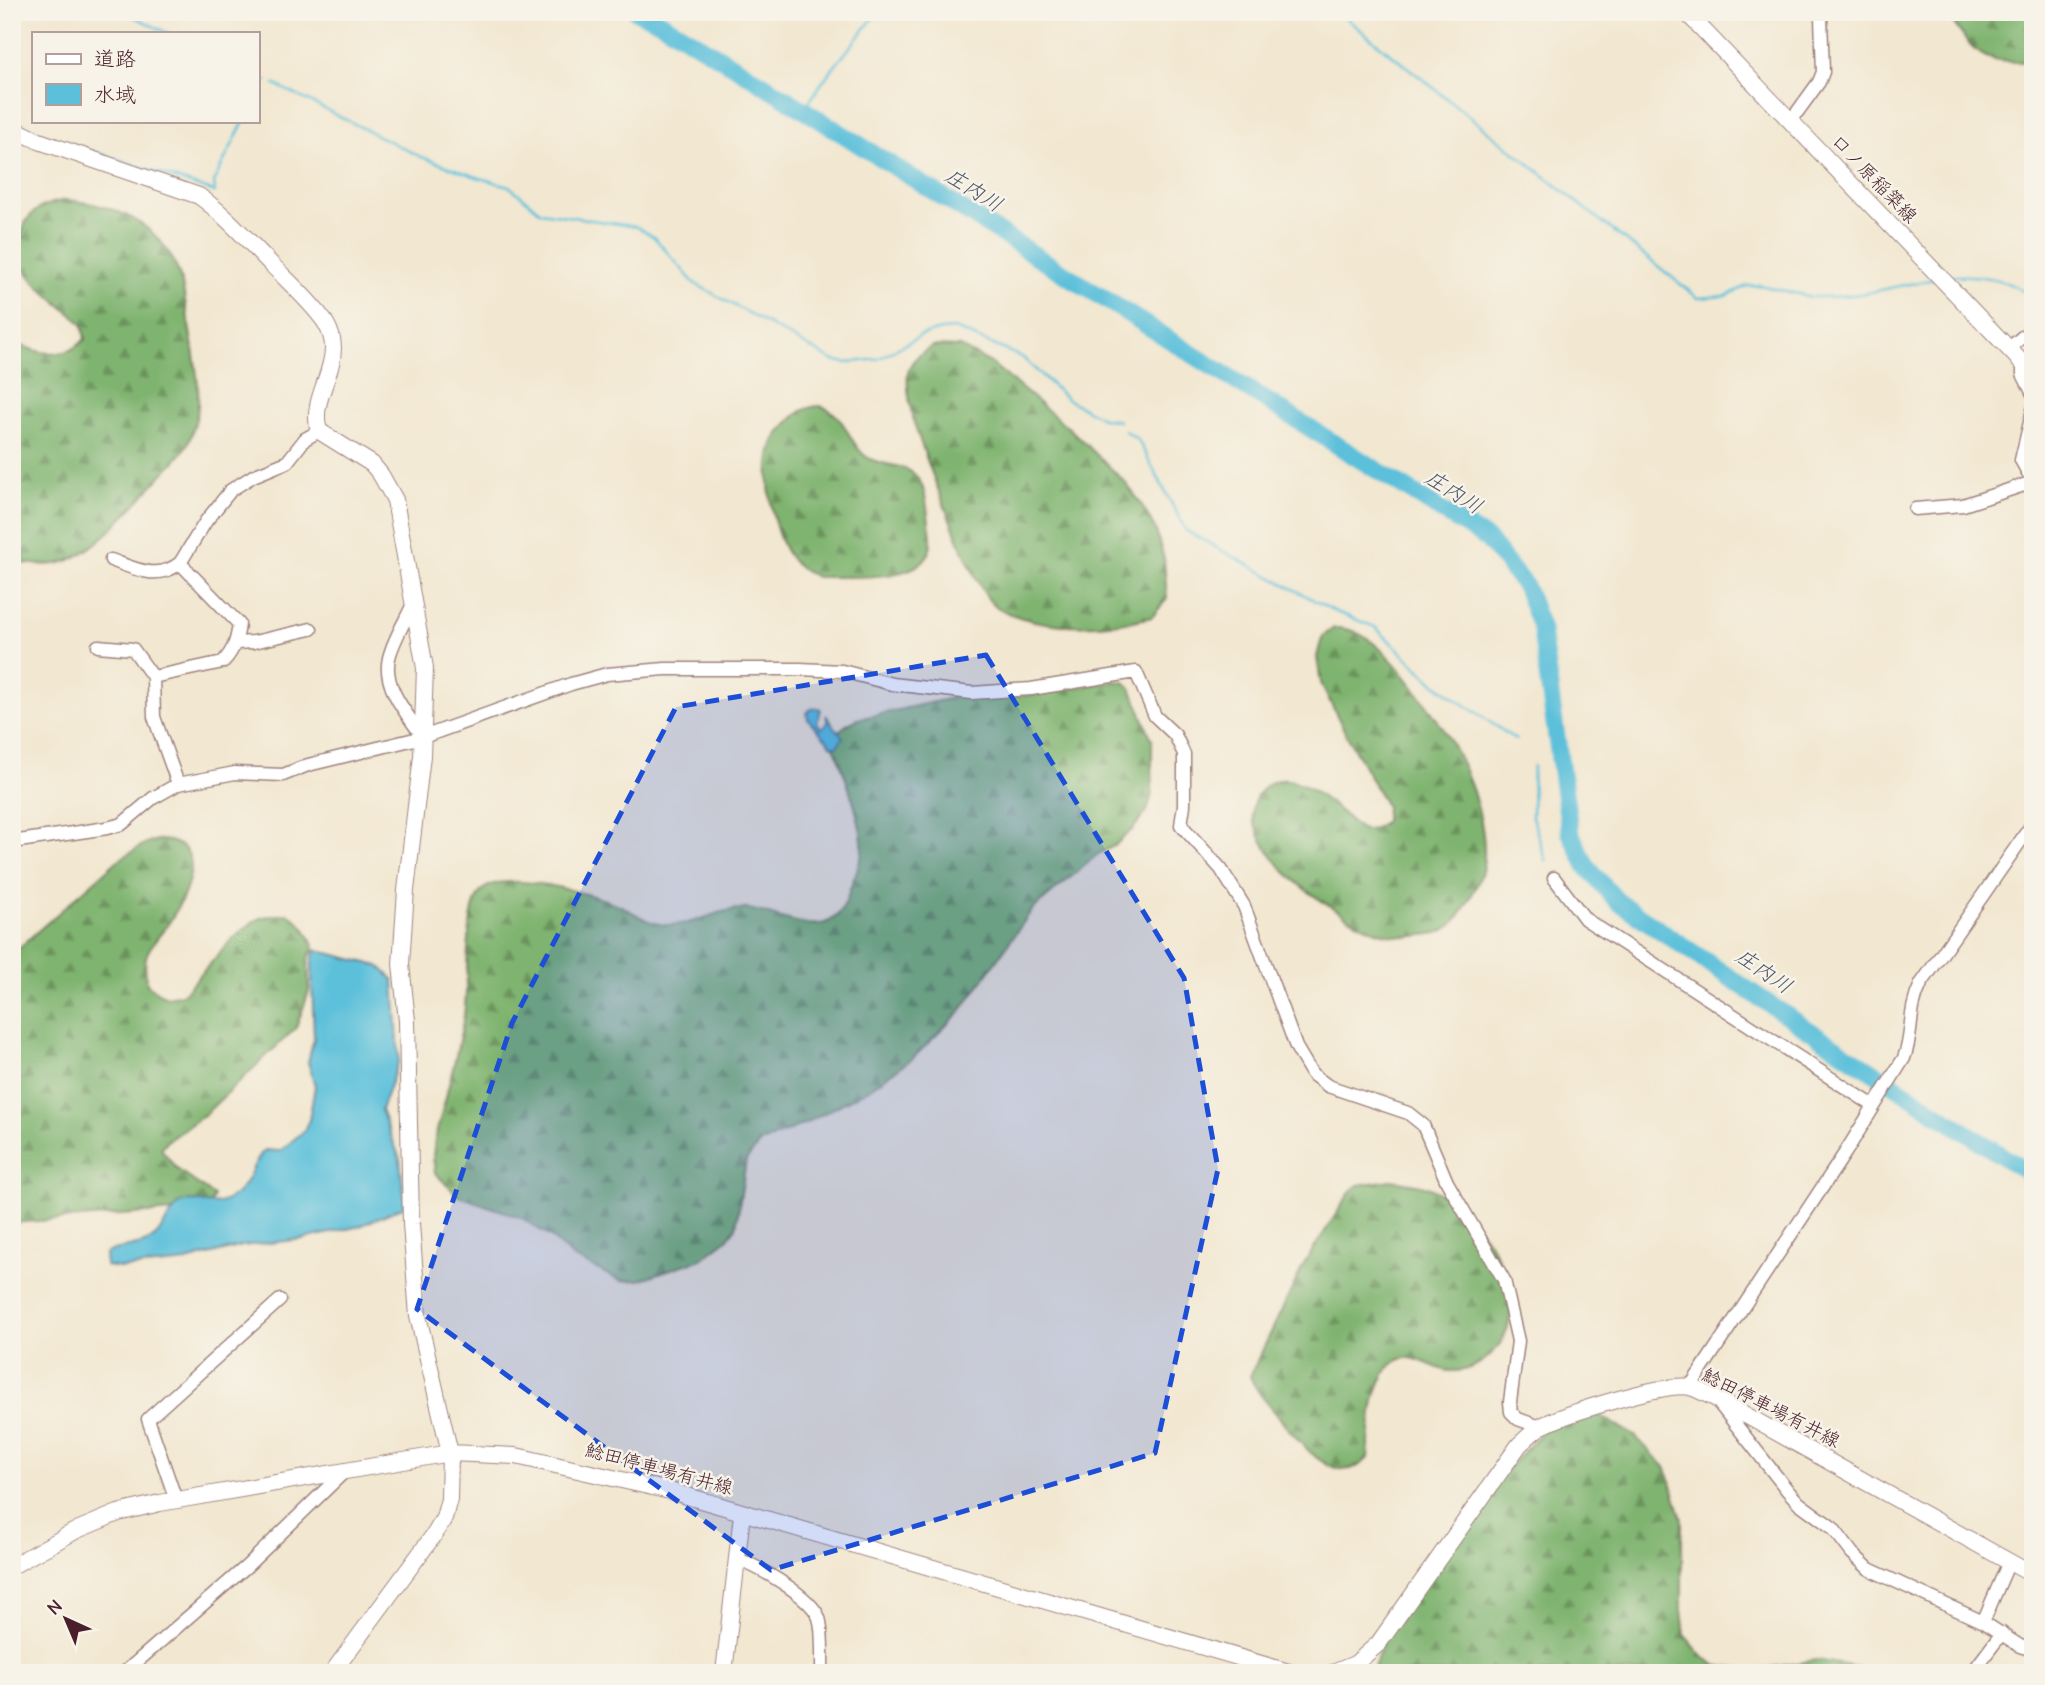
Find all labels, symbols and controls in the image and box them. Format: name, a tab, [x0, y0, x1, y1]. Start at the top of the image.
legend	[32, 32, 259, 122]
text: 道路	[94, 47, 136, 71]
text: 水域	[94, 83, 136, 107]
street label: 口ノ原稲築線	[1826, 130, 1922, 228]
water label: 庄内川	[941, 163, 1007, 217]
water label: 庄内川	[1421, 465, 1487, 519]
water label: 庄内川	[1731, 943, 1797, 999]
street label: 鯰田停車場有井線	[1698, 1364, 1844, 1452]
street label: 鯰田停車場有井線	[583, 1439, 735, 1499]
north arrow	[32, 1584, 102, 1654]
text: N	[43, 1595, 67, 1620]

